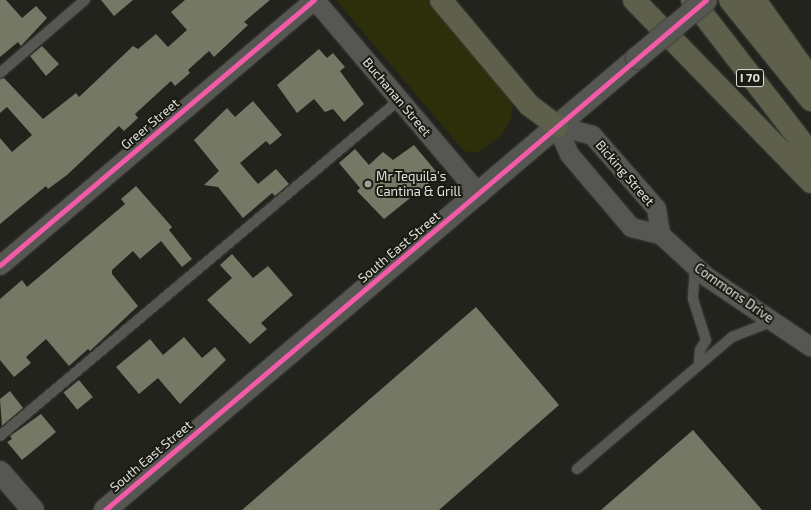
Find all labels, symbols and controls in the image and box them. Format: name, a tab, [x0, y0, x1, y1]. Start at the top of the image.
street label: Buchanan Street	[360, 55, 434, 139]
road number: I 70	[735, 68, 765, 88]
street label: Greer Street	[118, 95, 182, 153]
street label: Bicking Street	[592, 137, 658, 209]
place label: Mr Tequila's Cantina & Grill	[376, 169, 461, 200]
marker: Mr Tequila's Cantina & Grill	[363, 179, 373, 189]
street label: South East Street	[355, 208, 443, 286]
street label: Commons Drive	[691, 260, 777, 326]
street label: South East Street	[107, 417, 195, 495]

